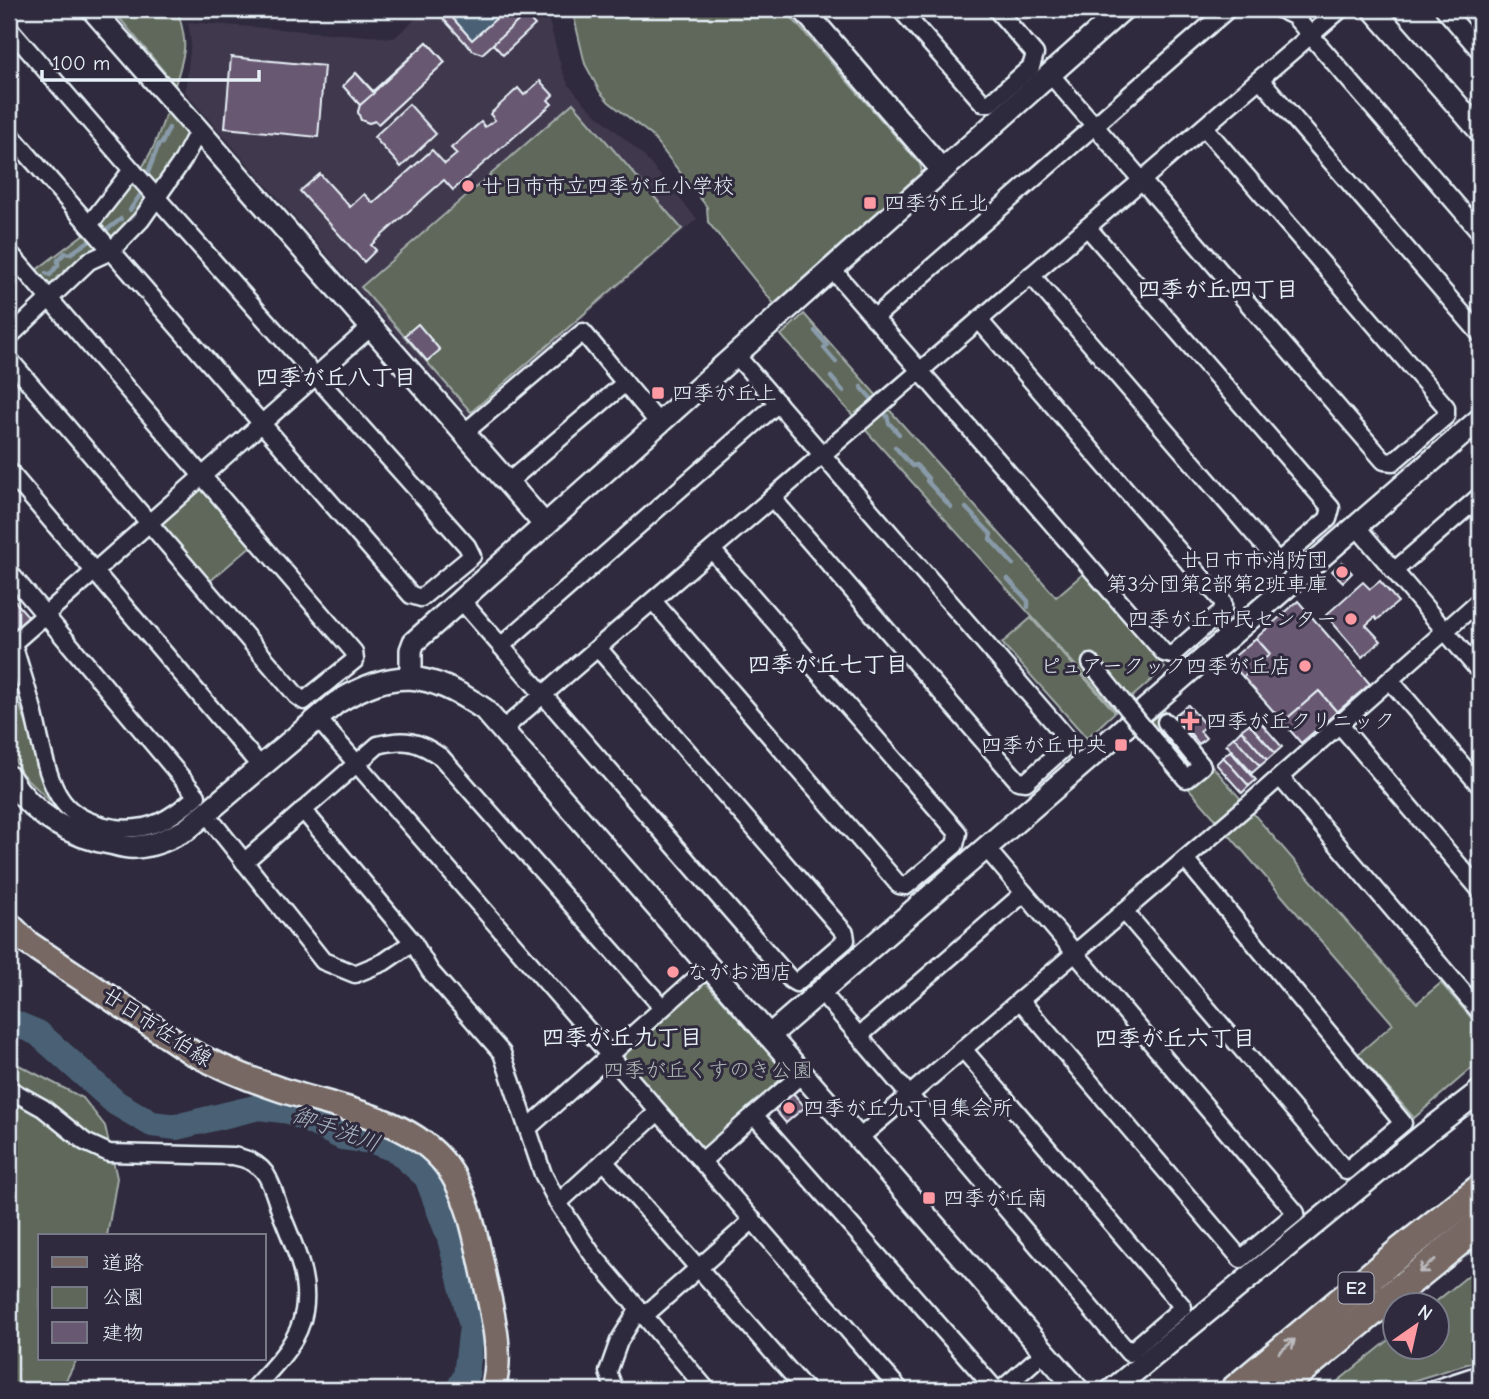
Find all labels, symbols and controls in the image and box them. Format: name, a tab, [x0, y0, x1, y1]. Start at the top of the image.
scale bar	[42, 38, 259, 82]
text: 100 m	[52, 51, 110, 75]
place label: 廿日市市立四季が丘小学校	[482, 174, 734, 198]
marker: 廿日市市立四季が丘小学校	[460, 178, 476, 194]
place label: 四季が丘北	[884, 191, 989, 215]
marker: 四季が丘北	[862, 195, 878, 211]
district label: 四季が丘四丁目	[1138, 276, 1299, 303]
district label: 四季が丘八丁目	[256, 364, 417, 391]
place label: 四季が丘上	[672, 381, 777, 405]
marker: 四季が丘上	[650, 385, 666, 401]
place label: 廿日市市消防団 第3分団第2部第2班車庫	[1106, 548, 1328, 596]
marker: 廿日市市消防団 第3分団第2部第2班車庫	[1334, 564, 1350, 580]
place label: 四季が丘市民センター	[1128, 607, 1337, 631]
marker: 四季が丘市民センター	[1343, 611, 1359, 627]
district label: 四季が丘七丁目	[748, 651, 909, 678]
place label: ピュアークック四季が丘店	[1040, 654, 1291, 678]
marker: ピュアークック四季が丘店	[1297, 658, 1313, 674]
place label: 四季が丘クリニック	[1206, 709, 1395, 733]
marker: 四季が丘クリニック	[1180, 711, 1200, 731]
place label: 四季が丘中央	[981, 733, 1107, 757]
marker: 四季が丘中央	[1113, 737, 1129, 753]
place label: ながお酒店	[687, 960, 792, 984]
marker: ながお酒店	[665, 964, 681, 980]
street label: 廿日市佐伯線	[98, 983, 216, 1071]
district label: 四季が丘九丁目	[542, 1024, 703, 1051]
district label: 四季が丘六丁目	[1095, 1025, 1256, 1052]
park label: 四季が丘くすのき公園	[603, 1058, 813, 1082]
place label: 四季が丘九丁目集会所	[803, 1096, 1013, 1120]
marker: 四季が丘九丁目集会所	[781, 1100, 797, 1116]
water label: 御手洗川	[288, 1101, 384, 1157]
place label: 四季が丘南	[943, 1186, 1048, 1210]
marker: 四季が丘南	[921, 1190, 937, 1206]
legend	[38, 1234, 266, 1360]
text: 道路	[102, 1251, 144, 1275]
one-way arrow	[1418, 1258, 1436, 1273]
road number: E2	[1338, 1272, 1374, 1304]
text: 公園	[102, 1285, 144, 1309]
north arrow	[1380, 1290, 1450, 1360]
text: N	[1414, 1300, 1436, 1325]
text: 建物	[102, 1321, 144, 1345]
one-way arrow	[1277, 1338, 1295, 1354]

